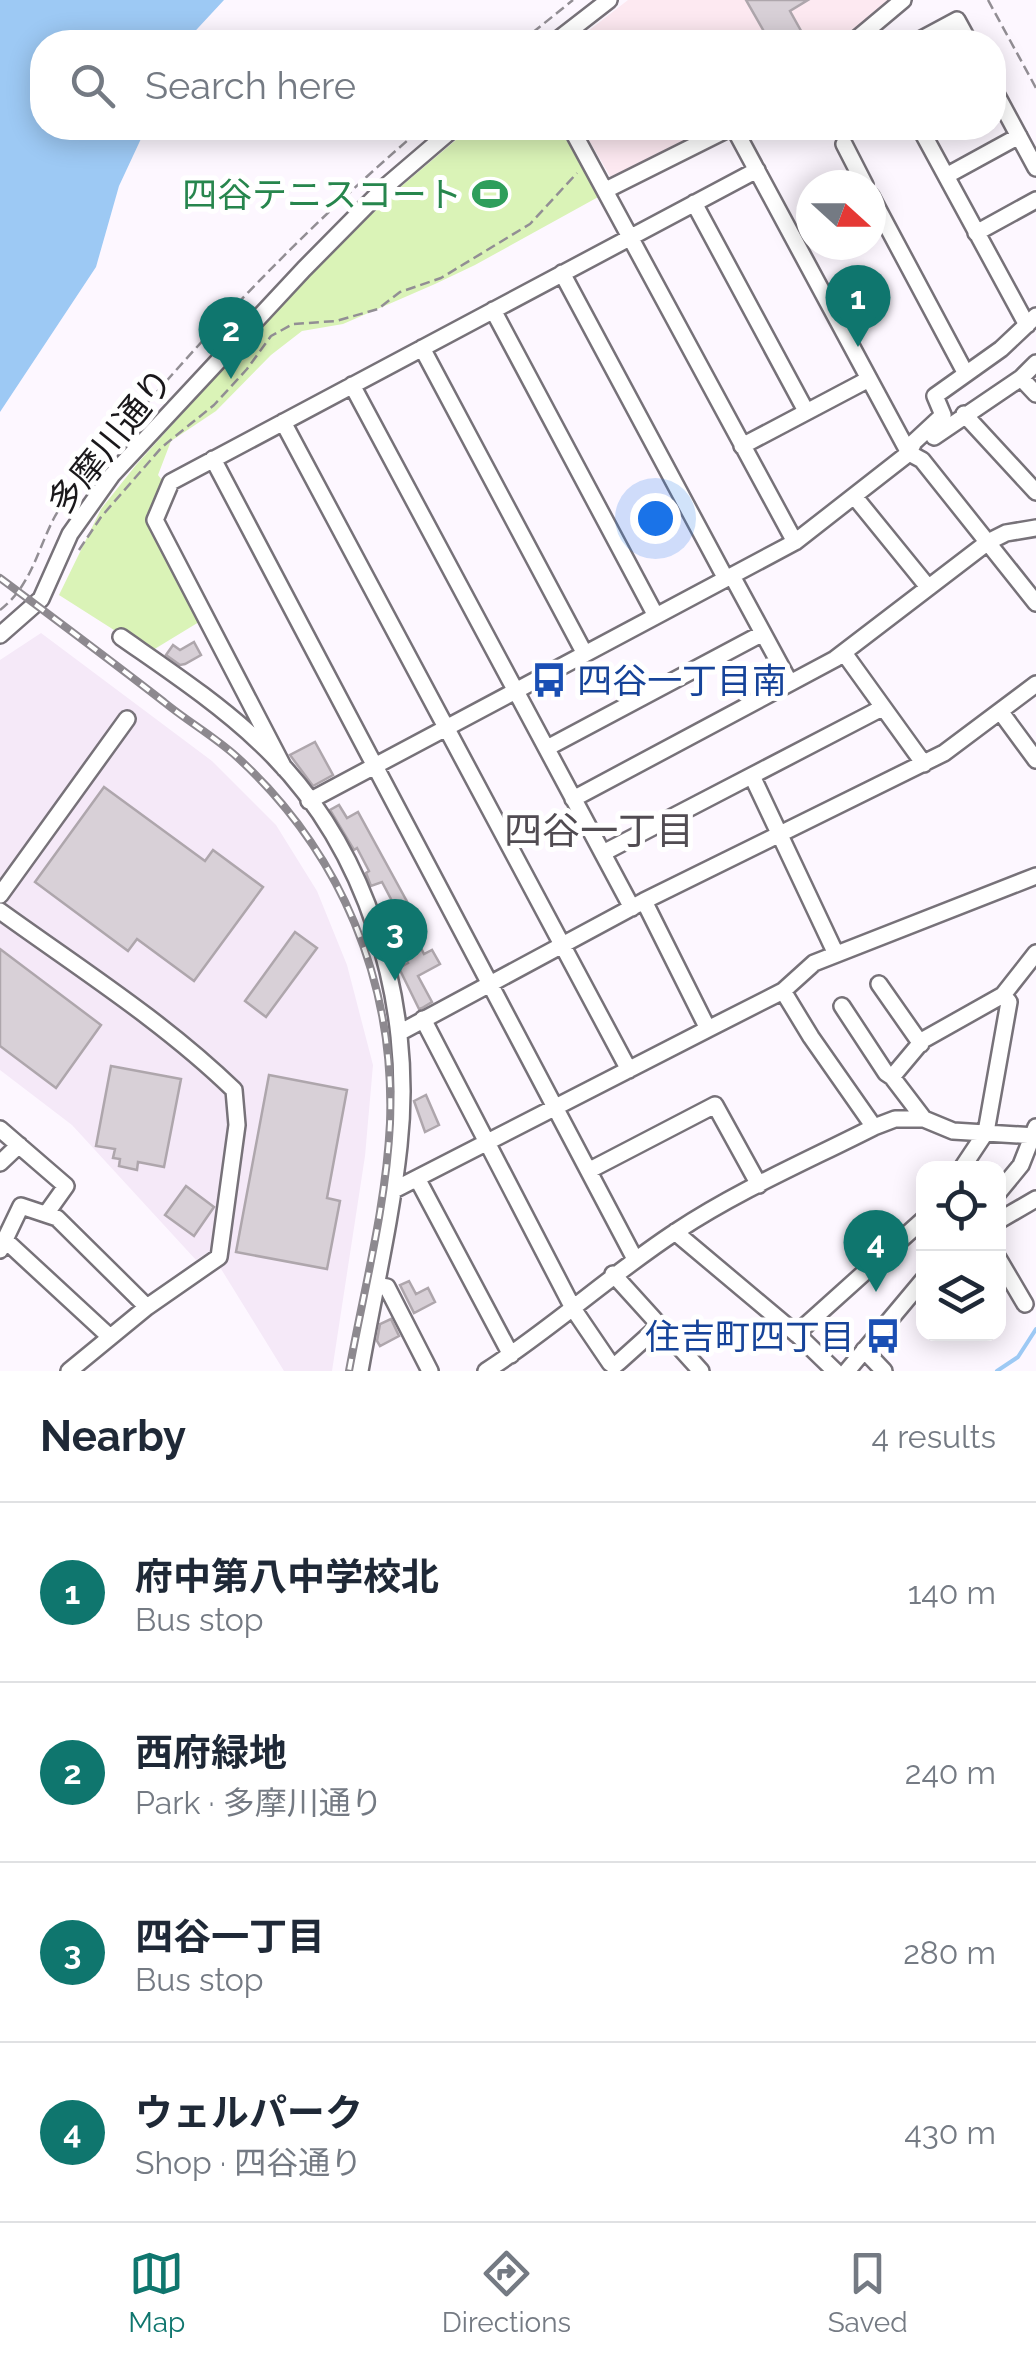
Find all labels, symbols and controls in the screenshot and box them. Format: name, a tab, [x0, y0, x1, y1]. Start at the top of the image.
search box	[30, 30, 1006, 140]
icon: search	[65, 58, 120, 113]
text: Search here	[145, 63, 356, 108]
north arrow	[796, 170, 886, 260]
place label: 四谷テニスコート	[182, 174, 462, 215]
sports icon: 四谷テニスコート	[471, 175, 509, 213]
pin: 1	[826, 264, 890, 347]
pin: 2	[198, 296, 264, 379]
street label: 多摩川通り	[39, 360, 181, 522]
your location	[630, 493, 681, 544]
place label: 四谷一丁目南	[577, 660, 787, 701]
bus stop icon: 四谷一丁目南	[530, 661, 568, 699]
district label: 四谷一丁目	[504, 808, 694, 853]
pin: 3	[362, 898, 428, 981]
map controls	[916, 1161, 1006, 1341]
button: locate	[916, 1161, 1006, 1251]
pin: 4	[844, 1210, 908, 1292]
button: layers	[916, 1251, 1006, 1341]
place label: 住吉町四丁目	[645, 1316, 855, 1357]
bus stop icon: 住吉町四丁目	[864, 1317, 902, 1355]
text: Nearby	[40, 1412, 186, 1461]
text: 4 results	[872, 1418, 996, 1455]
text: 府中第八中学校北	[135, 1554, 439, 1599]
text: 1	[65, 1574, 80, 1611]
text: 140 m	[908, 1574, 996, 1611]
text: Bus stop	[135, 1601, 264, 1638]
text: 西府緑地	[135, 1730, 287, 1775]
text: 2	[63, 1754, 82, 1791]
text: 240 m	[905, 1754, 996, 1791]
text: Park · 多摩川通り	[135, 1784, 383, 1821]
text: 四谷一丁目	[135, 1914, 325, 1959]
text: 3	[64, 1934, 81, 1971]
text: 280 m	[903, 1934, 996, 1971]
text: Bus stop	[135, 1961, 264, 1998]
text: ウェルパーク	[135, 2090, 363, 2135]
text: 4	[63, 2114, 82, 2151]
text: 430 m	[904, 2114, 996, 2151]
text: Shop · 四谷通り	[135, 2144, 362, 2181]
tab: Map	[128, 2246, 185, 2339]
tab: Directions	[442, 2246, 571, 2339]
tab: Saved	[828, 2246, 908, 2339]

